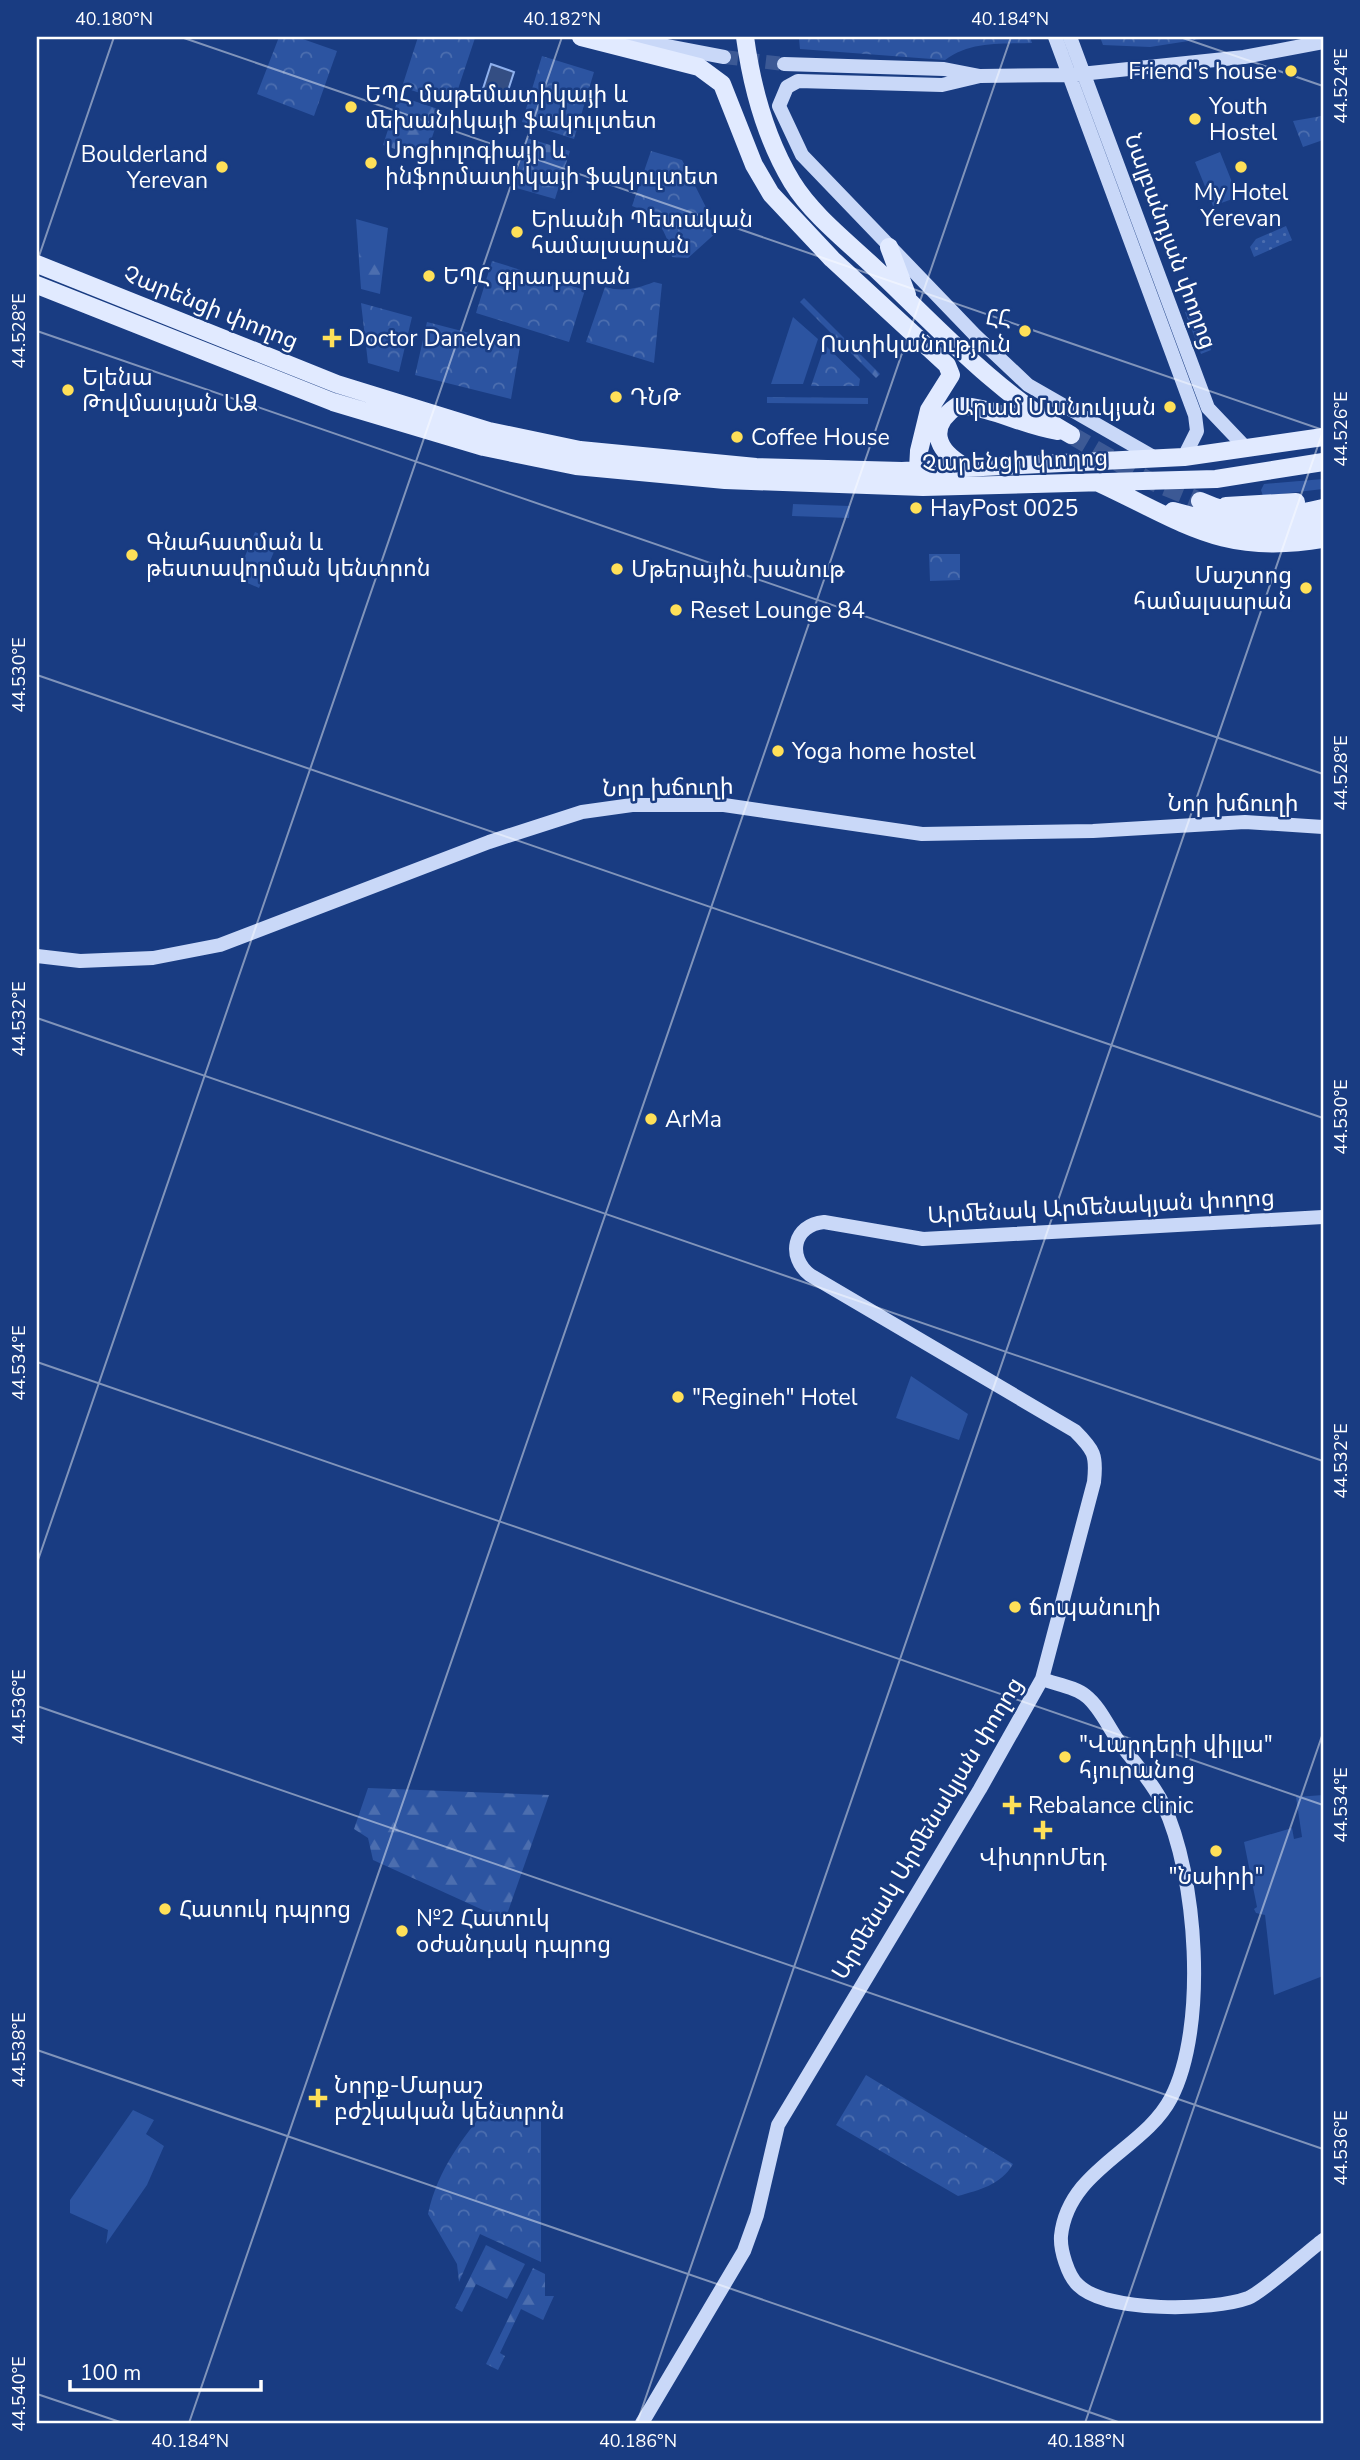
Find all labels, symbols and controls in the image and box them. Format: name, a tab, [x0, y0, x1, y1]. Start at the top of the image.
text: 40.180°N	[75, 7, 153, 31]
text: 40.182°N	[523, 7, 601, 31]
text: 40.184°N	[971, 7, 1049, 31]
text: 44.524°E	[1329, 48, 1353, 124]
place label: Friend's house	[1128, 56, 1277, 87]
marker: Friend's house	[1283, 63, 1299, 79]
place label: ԵՊՀ մաթեմատիկայի և մեխանիկայի ֆակուլտետ	[365, 79, 657, 136]
place label: Youth Hostel	[1208, 91, 1277, 148]
marker: ԵՊՀ մաթեմատիկայի և մեխանիկայի ֆակուլտետ	[343, 99, 359, 115]
marker: Youth Hostel	[1187, 111, 1203, 127]
street label: Նալբանդյան փողոց	[1117, 129, 1224, 353]
place label: Սոցիոլոգիայի և ինֆորմատիկայի ֆակուլտետ	[385, 135, 719, 192]
place label: Boulderland Yerevan	[81, 139, 208, 196]
marker: Սոցիոլոգիայի և ինֆորմատիկայի ֆակուլտետ	[363, 155, 379, 171]
marker: Boulderland Yerevan	[214, 159, 230, 175]
marker: My Hotel Yerevan	[1233, 159, 1249, 175]
place label: My Hotel Yerevan	[1194, 177, 1288, 234]
place label: Երևանի Պետական համալսարան	[531, 204, 753, 261]
marker: Երևանի Պետական համալսարան	[509, 224, 525, 240]
street label: Չարենցի փողոց	[119, 258, 303, 357]
place label: ԵՊՀ գրադարան	[443, 261, 631, 292]
marker: ԵՊՀ գրադարան	[421, 268, 437, 284]
text: 44.528°E	[7, 293, 31, 369]
place label: ՀՀ Ոստիկանություն	[820, 303, 1011, 360]
place label: Doctor Danelyan	[348, 323, 521, 354]
marker: ՀՀ Ոստիկանություն	[1017, 323, 1033, 339]
marker: Doctor Danelyan	[322, 328, 342, 348]
place label: Ելենա Թովմասյան ԱՁ	[82, 362, 258, 419]
marker: Ելենա Թովմասյան ԱՁ	[60, 382, 76, 398]
place label: ԴՆԹ	[630, 382, 681, 413]
marker: ԴՆԹ	[608, 389, 624, 405]
text: 44.526°E	[1329, 391, 1353, 467]
place label: Արամ Մանուկյան	[954, 392, 1156, 423]
marker: Արամ Մանուկյան	[1162, 399, 1178, 415]
place label: Coffee House	[751, 422, 890, 453]
marker: Coffee House	[729, 429, 745, 445]
street label: Չարենցի փողոց	[921, 442, 1109, 479]
place label: HayPost 0025	[930, 493, 1078, 524]
marker: HayPost 0025	[908, 500, 924, 516]
place label: Գնահատման և թեստավորման կենտրոն	[146, 527, 431, 584]
marker: Գնահատման և թեստավորման կենտրոն	[124, 547, 140, 563]
place label: Մթերային խանութ	[631, 554, 845, 585]
place label: Մաշտոց համալսարան	[1133, 560, 1292, 617]
marker: Մթերային խանութ	[609, 561, 625, 577]
marker: Մաշտոց համալսարան	[1298, 580, 1314, 596]
place label: Reset Lounge 84	[690, 595, 865, 626]
marker: Reset Lounge 84	[668, 602, 684, 618]
text: 44.530°E	[7, 637, 31, 713]
text: 44.528°E	[1329, 735, 1353, 811]
place label: Yoga home hostel	[791, 736, 976, 767]
marker: Yoga home hostel	[770, 743, 786, 759]
street label: Նոր խճուղի	[602, 771, 734, 804]
street label: Նոր խճուղի	[1167, 788, 1299, 819]
text: 44.532°E	[7, 981, 31, 1057]
text: 44.530°E	[1329, 1079, 1353, 1155]
place label: ArMa	[665, 1104, 722, 1135]
marker: ArMa	[643, 1111, 659, 1127]
street label: Արմենակ Արմենակյան փողոց	[927, 1182, 1275, 1231]
text: 44.534°E	[7, 1325, 31, 1401]
place label: "Regineh" Hotel	[692, 1382, 858, 1413]
marker: "Regineh" Hotel	[670, 1389, 686, 1405]
text: 44.532°E	[1329, 1423, 1353, 1499]
place label: ճոպանուղի	[1029, 1592, 1161, 1623]
marker: ճոպանուղի	[1007, 1599, 1023, 1615]
text: 44.536°E	[7, 1669, 31, 1745]
street label: Արմենակ Արմենակյան փողոց	[825, 1671, 1030, 1985]
place label: "Վարդերի վիլլա" հյուրանոց	[1079, 1729, 1273, 1786]
marker: "Վարդերի վիլլա" հյուրանոց	[1057, 1749, 1073, 1765]
text: 44.534°E	[1329, 1767, 1353, 1843]
place label: Rebalance clinic	[1028, 1790, 1194, 1821]
marker: Rebalance clinic	[1002, 1795, 1022, 1815]
marker: ՎիտրոՄեդ	[1033, 1820, 1053, 1840]
place label: ՎիտրոՄեդ	[979, 1842, 1107, 1873]
marker: "Նաիրի"	[1208, 1843, 1224, 1859]
place label: "Նաիրի"	[1169, 1861, 1263, 1892]
place label: Հատուկ դպրոց	[179, 1894, 351, 1925]
marker: Հատուկ դպրոց	[157, 1901, 173, 1917]
place label: №2 Հատուկ օժանդակ դպրոց	[416, 1903, 611, 1960]
marker: №2 Հատուկ օժանդակ դպրոց	[394, 1923, 410, 1939]
text: 44.538°E	[7, 2012, 31, 2088]
place label: Նորք-Մարաշ բժշկական կենտրոն	[334, 2070, 565, 2127]
marker: Նորք-Մարաշ բժշկական կենտրոն	[308, 2088, 328, 2108]
text: 44.536°E	[1329, 2110, 1353, 2186]
scale bar	[70, 2348, 261, 2392]
text: 44.540°E	[7, 2356, 31, 2432]
text: 100 m	[80, 2359, 141, 2387]
text: 40.184°N	[151, 2429, 229, 2453]
text: 40.186°N	[599, 2429, 677, 2453]
text: 40.188°N	[1047, 2429, 1125, 2453]

